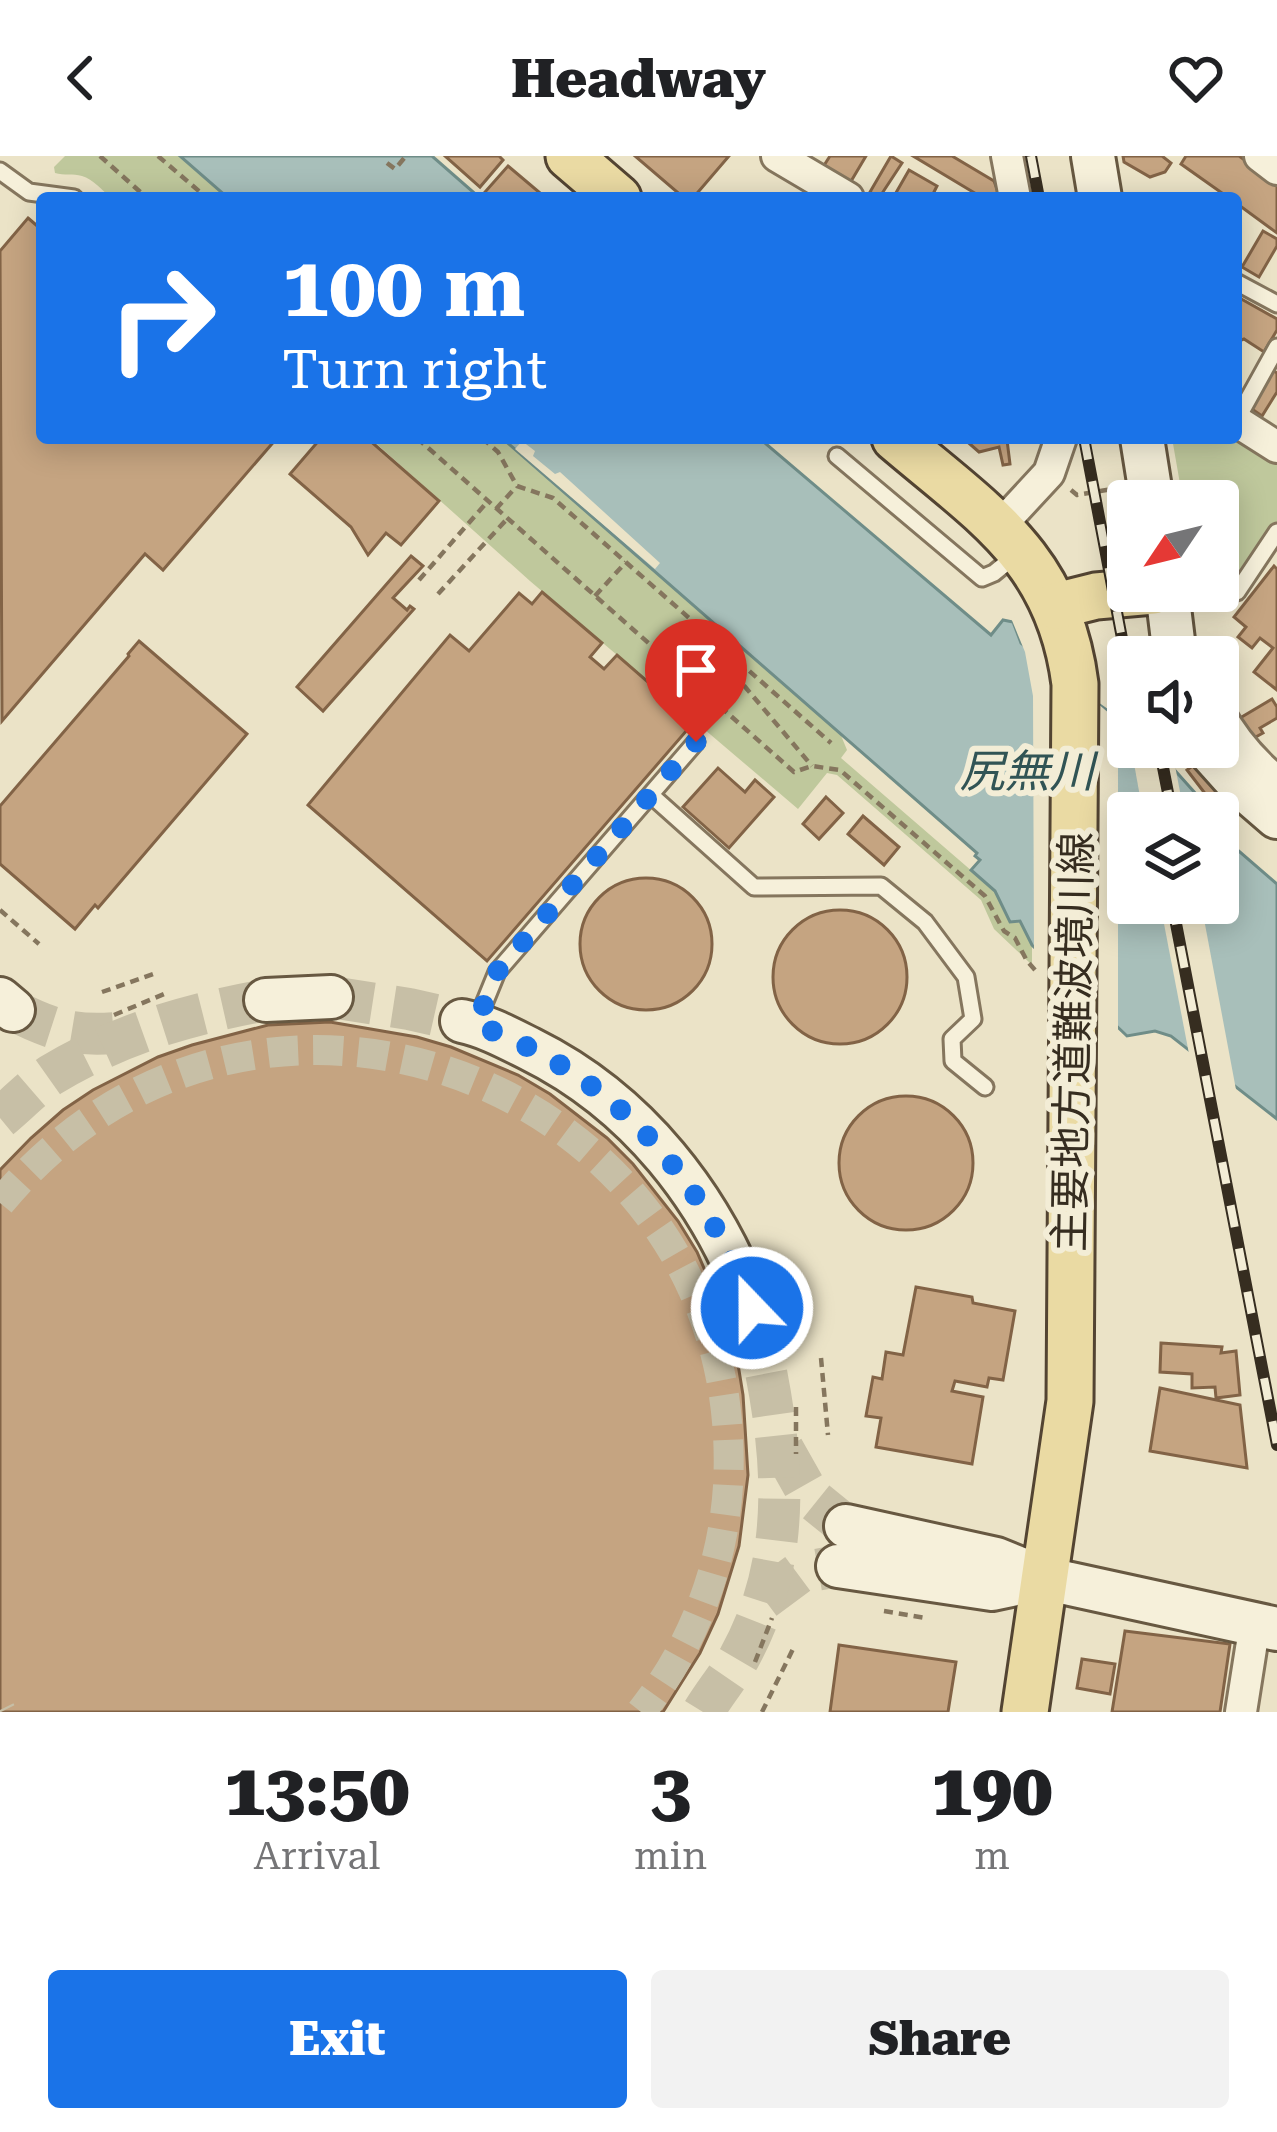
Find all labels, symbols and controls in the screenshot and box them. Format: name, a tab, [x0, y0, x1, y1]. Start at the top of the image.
icon: back	[48, 45, 114, 111]
icon: heart	[1163, 45, 1229, 111]
text: Headway	[511, 47, 766, 110]
text: 100 m	[282, 238, 525, 336]
icon: right	[84, 240, 240, 396]
text: Turn right	[282, 338, 547, 401]
north arrow	[1107, 480, 1239, 612]
map controls	[1107, 480, 1239, 924]
pin	[645, 619, 747, 742]
button: sound	[1107, 636, 1239, 768]
icon: arrive	[663, 637, 729, 703]
water label: 尻無川	[959, 745, 1098, 798]
button: layers	[1107, 792, 1239, 924]
street label: 主要地方道難波境川線	[1045, 832, 1101, 1252]
position arrow	[689, 1245, 815, 1371]
text: 13:50	[224, 1748, 410, 1833]
text: 3	[650, 1748, 691, 1833]
text: 190	[932, 1748, 1053, 1833]
text: Arrival	[254, 1833, 380, 1879]
text: min	[634, 1833, 707, 1879]
text: m	[974, 1833, 1010, 1879]
button: Exit	[48, 1970, 627, 2108]
button: Share	[651, 1970, 1229, 2108]

